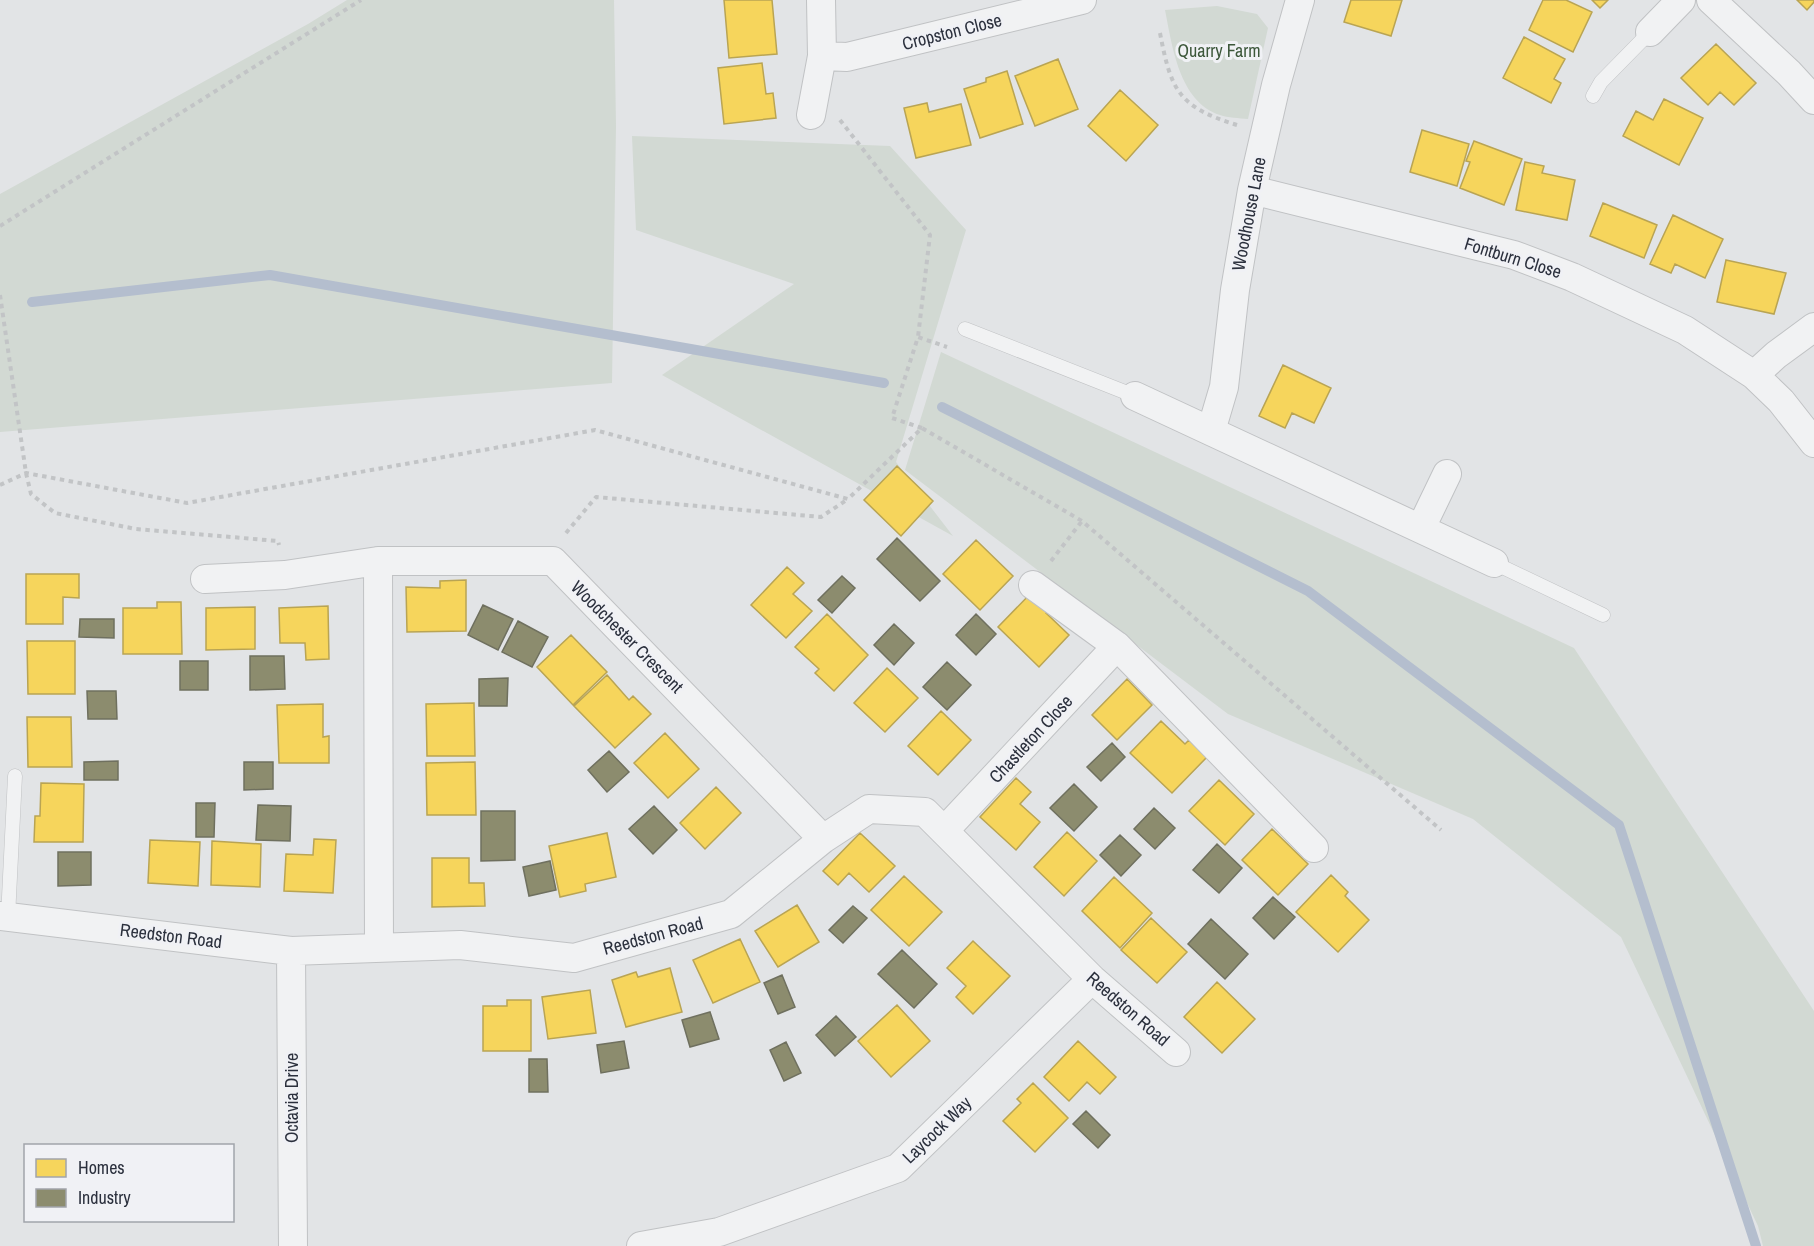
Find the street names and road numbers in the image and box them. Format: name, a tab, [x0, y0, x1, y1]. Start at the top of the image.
street label: Cropston Close	[900, 7, 1004, 56]
street label: Woodhouse Lane	[1225, 155, 1272, 273]
street label: Fontburn Close	[1462, 231, 1565, 284]
street label: Woodchester Crescent	[566, 575, 689, 698]
street label: Chastleton Close	[983, 689, 1078, 788]
street label: Reedston Road	[600, 910, 706, 961]
street label: Reedston Road	[119, 917, 223, 954]
street label: Reedston Road	[1081, 966, 1175, 1052]
street label: Octavia Drive	[279, 1053, 304, 1143]
street label: Laycock Way	[897, 1090, 977, 1169]

